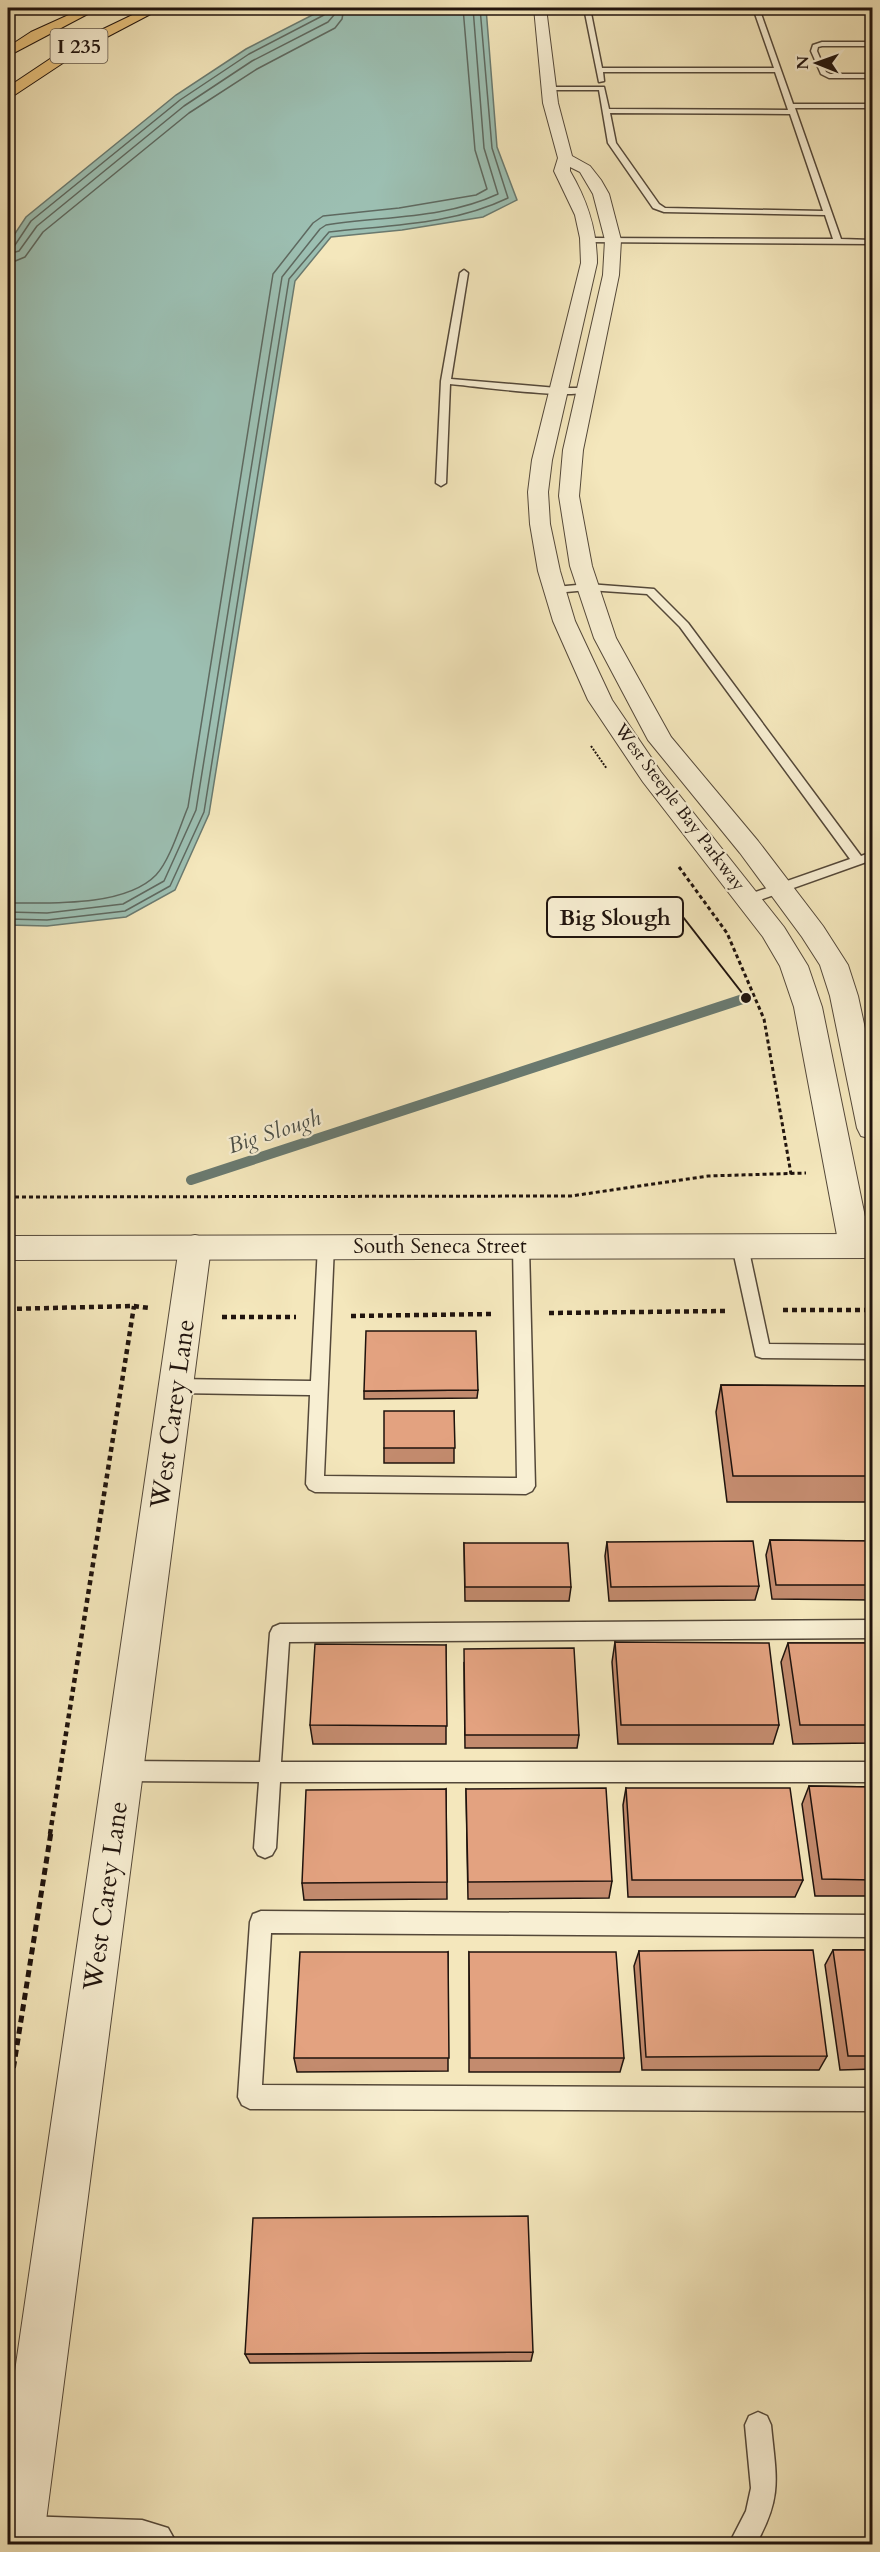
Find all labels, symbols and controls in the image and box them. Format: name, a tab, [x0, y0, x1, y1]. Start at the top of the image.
road number: I 235	[50, 29, 107, 63]
north arrow	[787, 33, 847, 93]
text: N	[792, 56, 814, 70]
street label: West Steeple Bay Parkway	[608, 718, 751, 896]
callout: Big Slough	[547, 897, 683, 937]
text: Big Slough	[559, 903, 671, 933]
water label: Big Slough	[224, 1103, 325, 1161]
street label: South Seneca Street	[353, 1232, 527, 1261]
street label: West Carey Lane	[142, 1317, 203, 1512]
street label: West Carey Lane	[75, 1799, 136, 1994]

